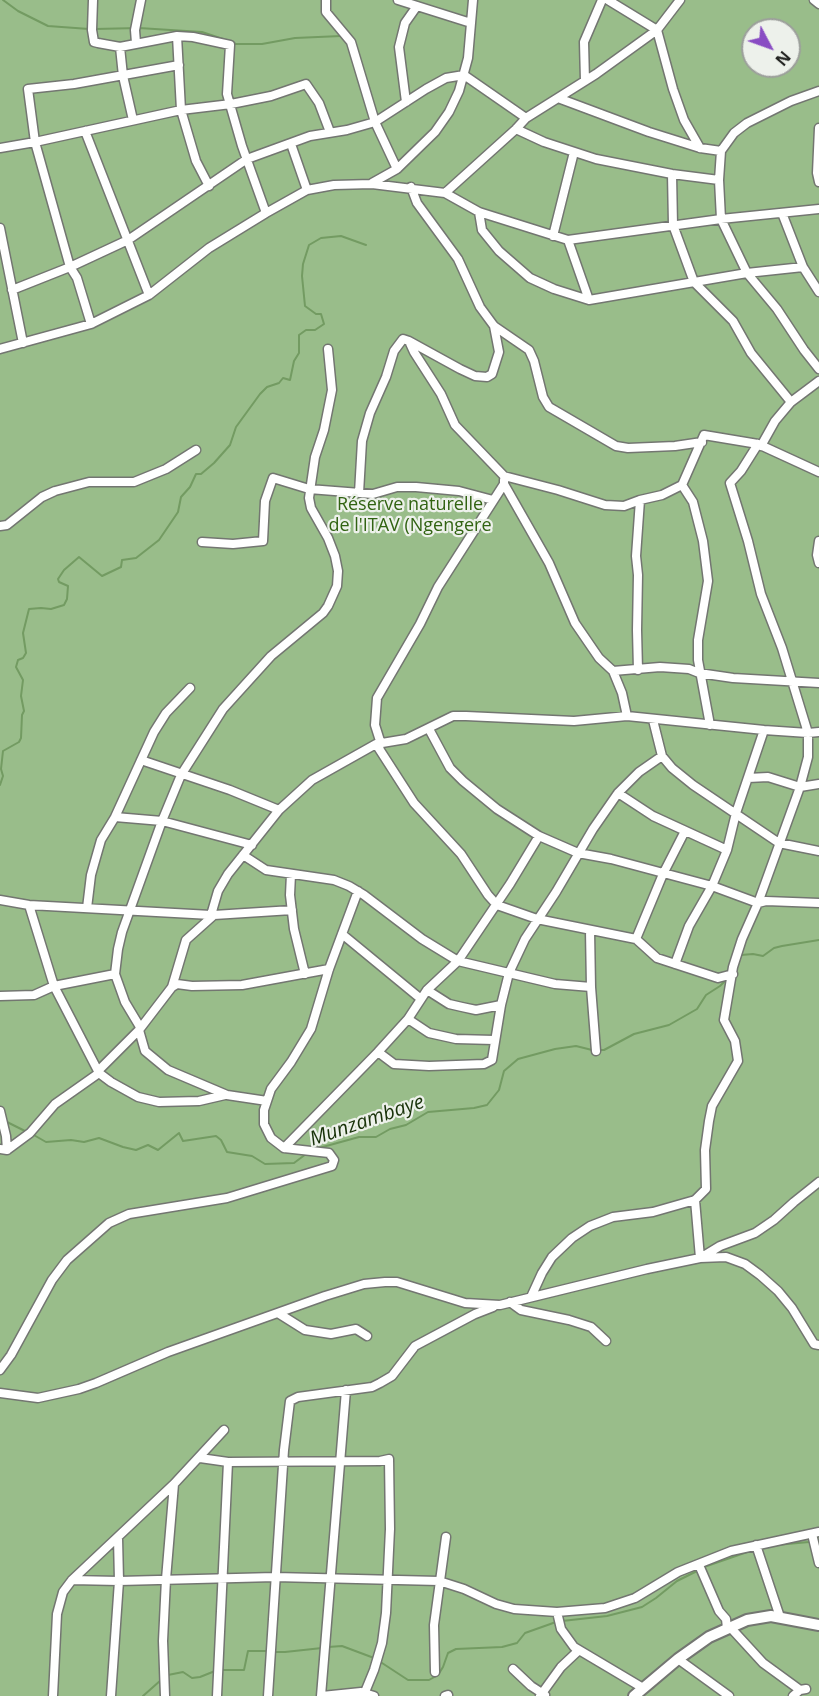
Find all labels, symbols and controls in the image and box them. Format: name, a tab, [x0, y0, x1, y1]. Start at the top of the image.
north arrow	[741, 18, 801, 78]
text: N	[771, 46, 796, 71]
park label: Réserve naturelle de l'ITAV (Ngengere	[328, 494, 492, 536]
water label: Munzambaye	[307, 1090, 427, 1152]

